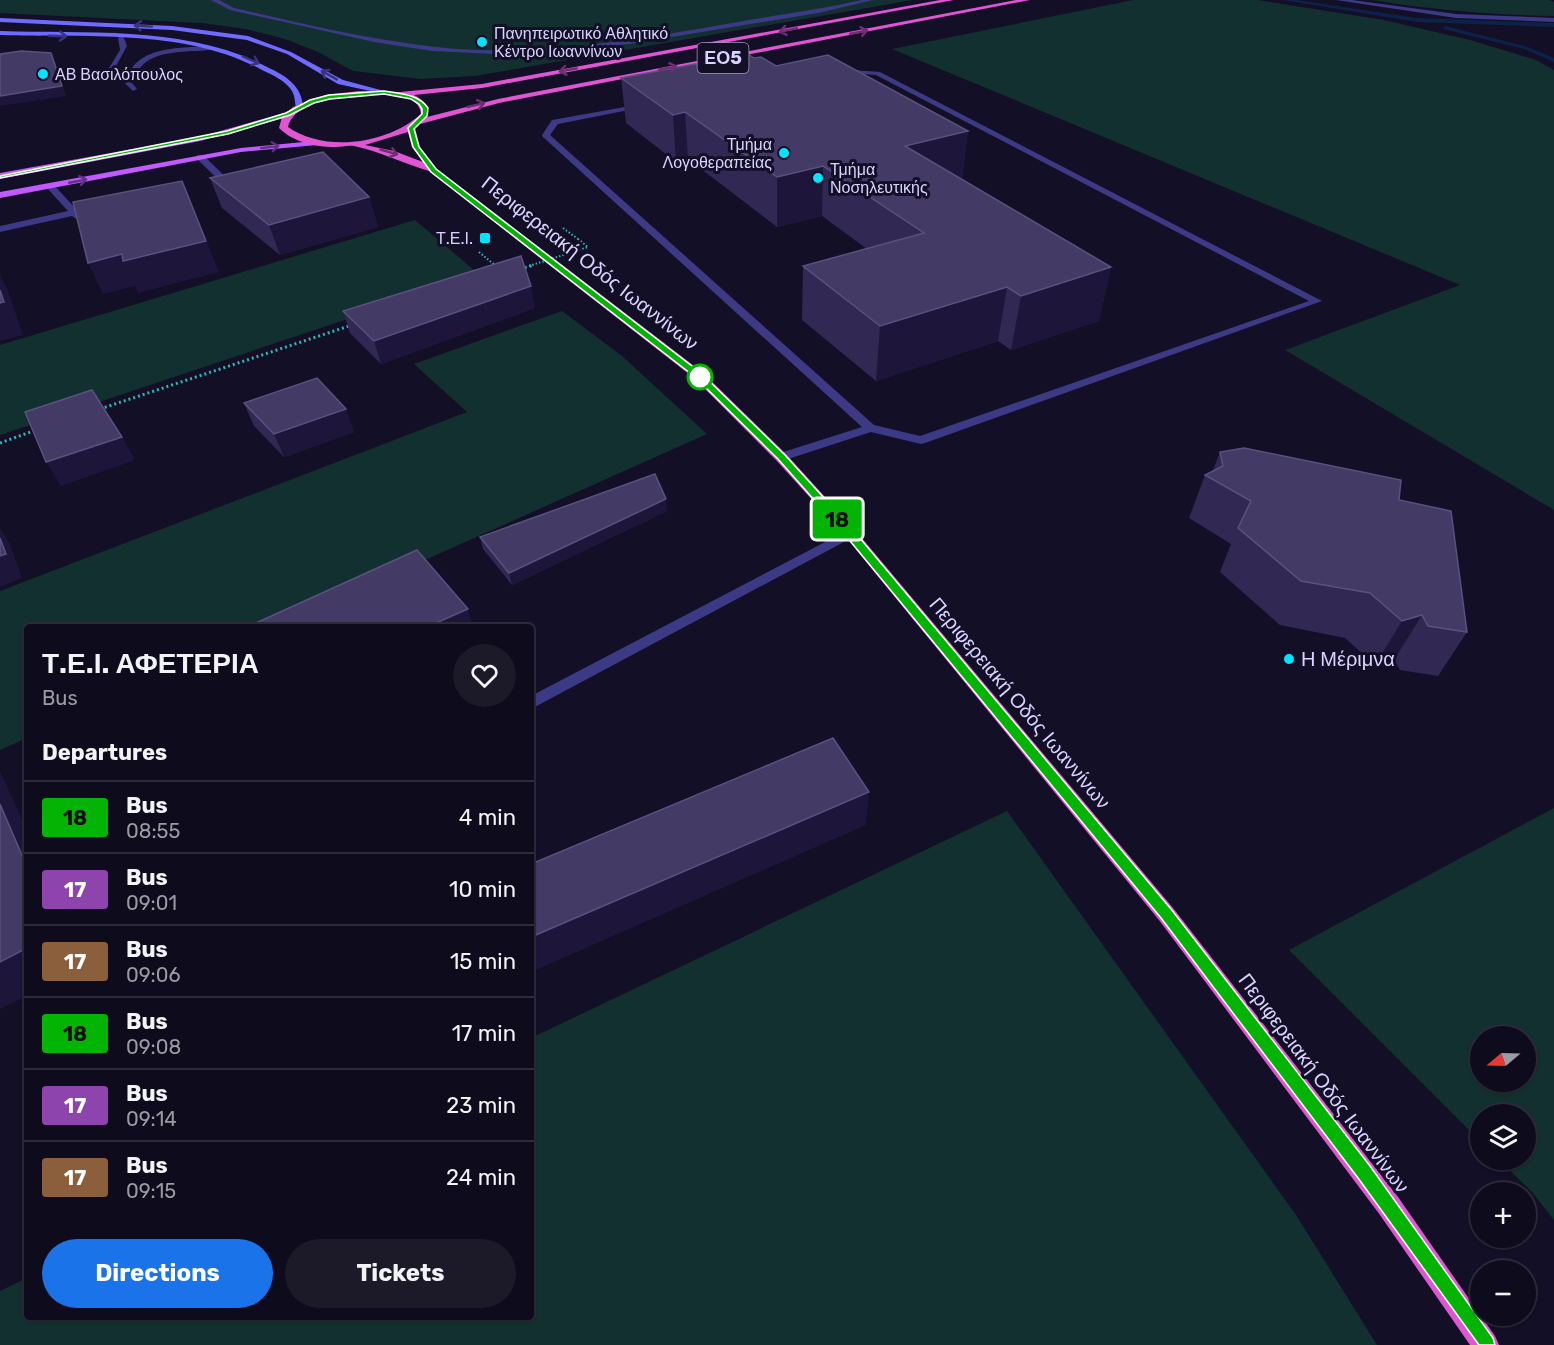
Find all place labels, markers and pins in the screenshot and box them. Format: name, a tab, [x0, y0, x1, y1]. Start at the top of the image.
place label: Πανηπειρωτικό Αθλητικό Κέντρο Ιωαννίνων	[494, 24, 668, 61]
marker: Πανηπειρωτικό Αθλητικό Κέντρο Ιωαννίνων	[475, 35, 489, 49]
place label: ΑΒ Βασιλόπουλος	[55, 65, 183, 84]
marker: ΑΒ Βασιλόπουλος	[36, 67, 50, 81]
place label: Τμήμα Λογοθεραπείας	[662, 135, 772, 172]
marker: Τμήμα Λογοθεραπείας	[777, 146, 791, 160]
place label: Τμήμα Νοσηλευτικής	[830, 160, 928, 197]
marker: Τμήμα Νοσηλευτικής	[811, 171, 825, 185]
place label: Τ.Ε.Ι.	[436, 229, 473, 248]
marker: Τ.Ε.Ι.	[478, 231, 492, 245]
unlabelled marker	[687, 364, 713, 390]
place label: Η Μέριμνα	[1301, 647, 1395, 671]
marker: Η Μέριμνα	[1282, 652, 1296, 666]

